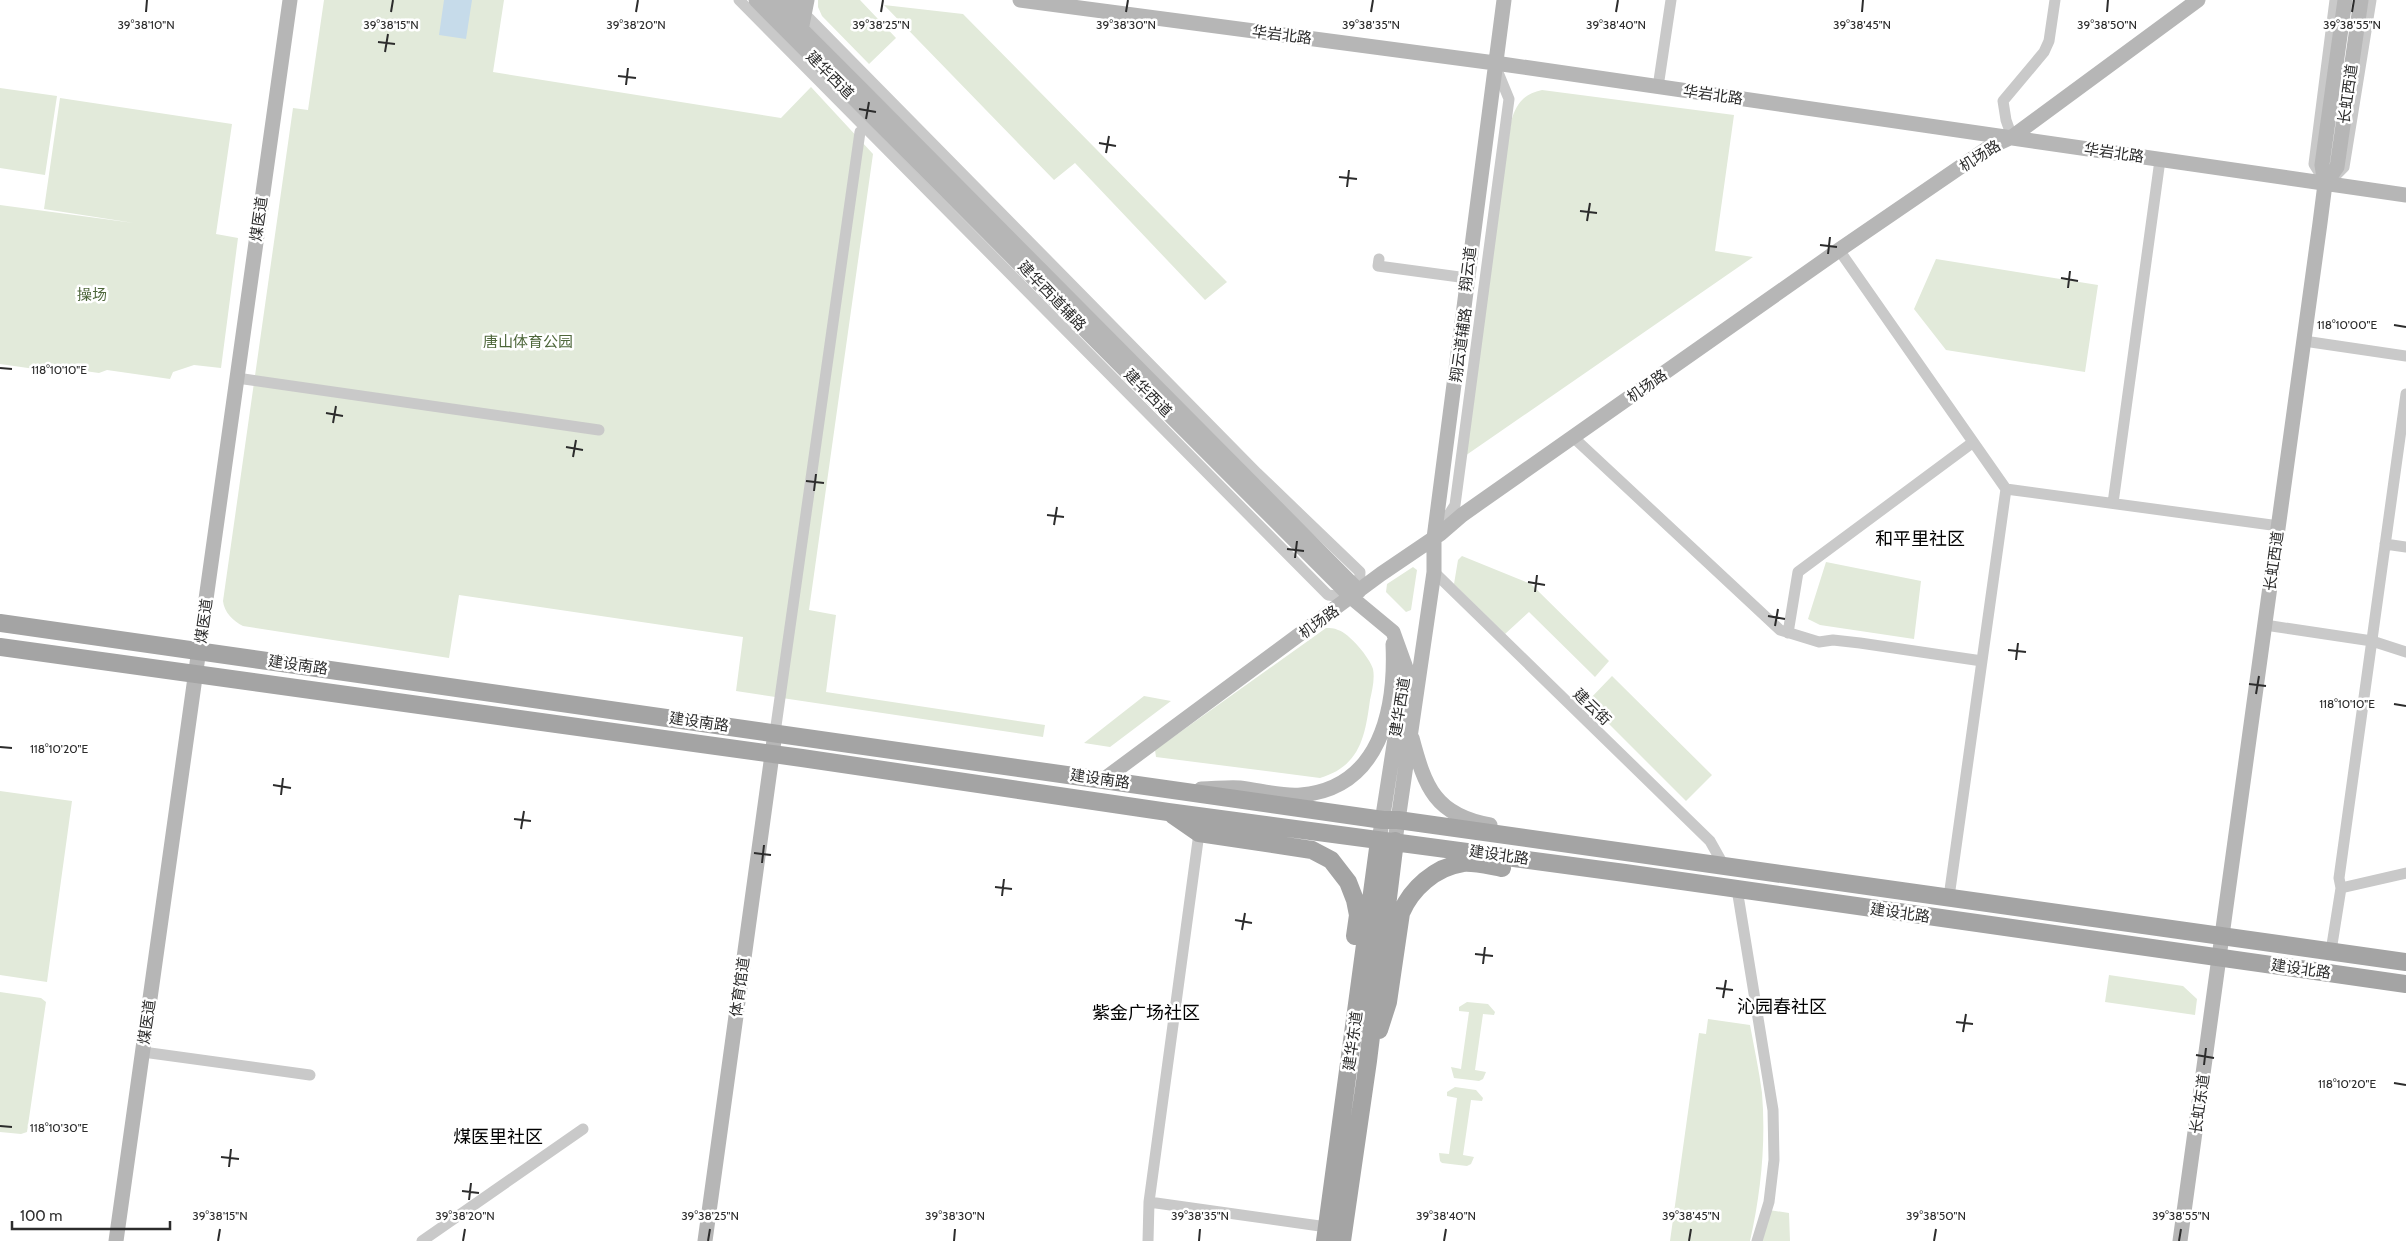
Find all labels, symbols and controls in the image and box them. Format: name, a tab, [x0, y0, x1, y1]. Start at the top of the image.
text: 39°38'10"N	[117, 17, 175, 32]
text: 39°38'15"N	[363, 17, 419, 32]
text: 39°38'20"N	[606, 17, 666, 32]
text: 39°38'25"N	[852, 17, 910, 32]
text: 39°38'30"N	[1096, 17, 1156, 32]
text: 39°38'35"N	[1342, 17, 1400, 32]
text: 39°38'40"N	[1586, 17, 1646, 32]
text: 39°38'45"N	[1833, 17, 1891, 32]
text: 39°38'50"N	[2077, 17, 2137, 32]
text: 39°38'55"N	[2323, 17, 2381, 32]
street label: 华岩北路	[1251, 22, 1313, 48]
street label: 建华西道	[802, 47, 858, 103]
street label: 长虹西道	[2335, 63, 2361, 125]
street label: 华岩北路	[1682, 82, 1744, 108]
street label: 机场路	[1956, 136, 2004, 176]
street label: 华岩北路	[2083, 140, 2145, 166]
street label: 煤医道	[247, 195, 271, 243]
street label: 翔云道	[1456, 246, 1480, 292]
street label: 建华西道辅路	[1014, 257, 1090, 335]
park label: 操场	[77, 286, 107, 304]
street label: 翔云道辅路	[1447, 307, 1475, 383]
text: 118°10'00"E	[2317, 317, 2377, 332]
park label: 唐山体育公园	[483, 333, 573, 351]
text: 118°10'10"E	[31, 362, 87, 377]
street label: 建华西道	[1120, 365, 1176, 421]
street label: 机场路	[1623, 366, 1671, 406]
district label: 和平里社区	[1875, 528, 1965, 550]
street label: 长虹西道	[2261, 530, 2287, 592]
street label: 煤医道	[192, 597, 216, 645]
street label: 机场路	[1296, 601, 1342, 643]
street label: 建设南路	[267, 652, 329, 678]
street label: 建华西道	[1386, 676, 1414, 738]
street label: 建云街	[1570, 685, 1614, 729]
text: 118°10'10"E	[2319, 696, 2375, 711]
street label: 建设南路	[668, 709, 730, 735]
text: 118°10'20"E	[30, 741, 88, 756]
street label: 建设南路	[1069, 766, 1131, 792]
street label: 建设北路	[1468, 842, 1530, 868]
street label: 建设北路	[1869, 900, 1931, 926]
street label: 体育馆道	[727, 956, 753, 1018]
street label: 建设北路	[2270, 956, 2332, 982]
district label: 沁园春社区	[1737, 996, 1827, 1018]
street label: 煤医道	[135, 998, 159, 1046]
district label: 紫金广场社区	[1092, 1002, 1200, 1024]
street label: 建华东道	[1340, 1010, 1366, 1072]
street label: 长虹东道	[2187, 1073, 2213, 1135]
text: 118°10'20"E	[2318, 1076, 2376, 1091]
text: 118°10'30"E	[30, 1120, 89, 1135]
district label: 煤医里社区	[453, 1126, 543, 1148]
scale bar	[12, 1198, 170, 1230]
text: 100 m	[20, 1207, 62, 1225]
text: 39°38'15"N	[192, 1208, 248, 1223]
text: 39°38'20"N	[435, 1208, 495, 1223]
text: 39°38'25"N	[681, 1208, 739, 1223]
text: 39°38'30"N	[925, 1208, 985, 1223]
text: 39°38'35"N	[1171, 1208, 1229, 1223]
text: 39°38'40"N	[1416, 1208, 1476, 1223]
text: 39°38'45"N	[1662, 1208, 1720, 1223]
text: 39°38'50"N	[1906, 1208, 1966, 1223]
text: 39°38'55"N	[2152, 1208, 2210, 1223]

